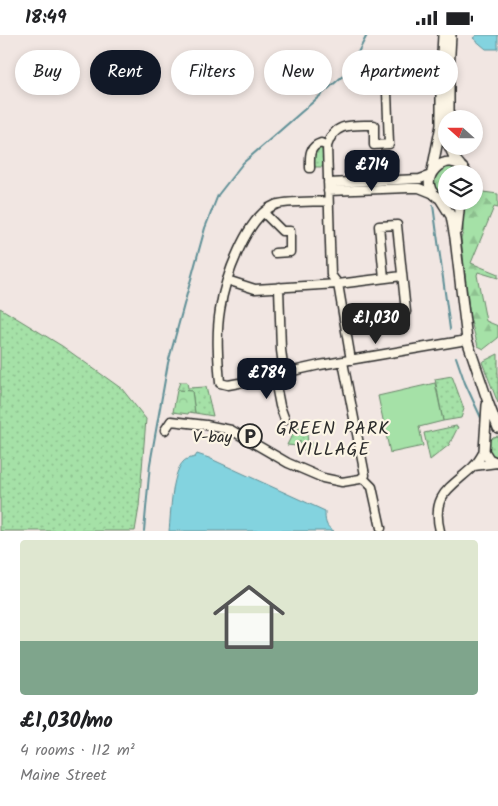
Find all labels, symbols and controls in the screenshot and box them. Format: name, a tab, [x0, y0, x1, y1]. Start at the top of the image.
text: 18:49	[25, 3, 67, 33]
chip: Buy	[15, 50, 80, 95]
chip: Rent	[90, 50, 161, 95]
chip: Filters	[171, 50, 254, 95]
chip: New	[264, 50, 332, 95]
chip: Apartment	[342, 50, 458, 95]
north arrow	[438, 110, 482, 155]
map controls	[438, 110, 483, 210]
pin: £714	[342, 149, 402, 192]
text: £714	[356, 153, 388, 178]
button: layers	[438, 165, 483, 210]
pin: £1,030	[335, 303, 417, 345]
text: £1,030	[353, 306, 399, 331]
pin: £784	[237, 357, 297, 400]
text: £784	[248, 361, 286, 386]
district label: GREEN PARK VILLAGE	[276, 415, 390, 465]
parking icon: V-bay	[237, 423, 263, 449]
place label: V-bay	[193, 425, 232, 450]
icon: home	[204, 572, 294, 662]
text: £1,030/mo	[20, 705, 113, 738]
text: 4 rooms · 112 m²	[20, 738, 135, 763]
text: Maine Street	[20, 763, 107, 788]

